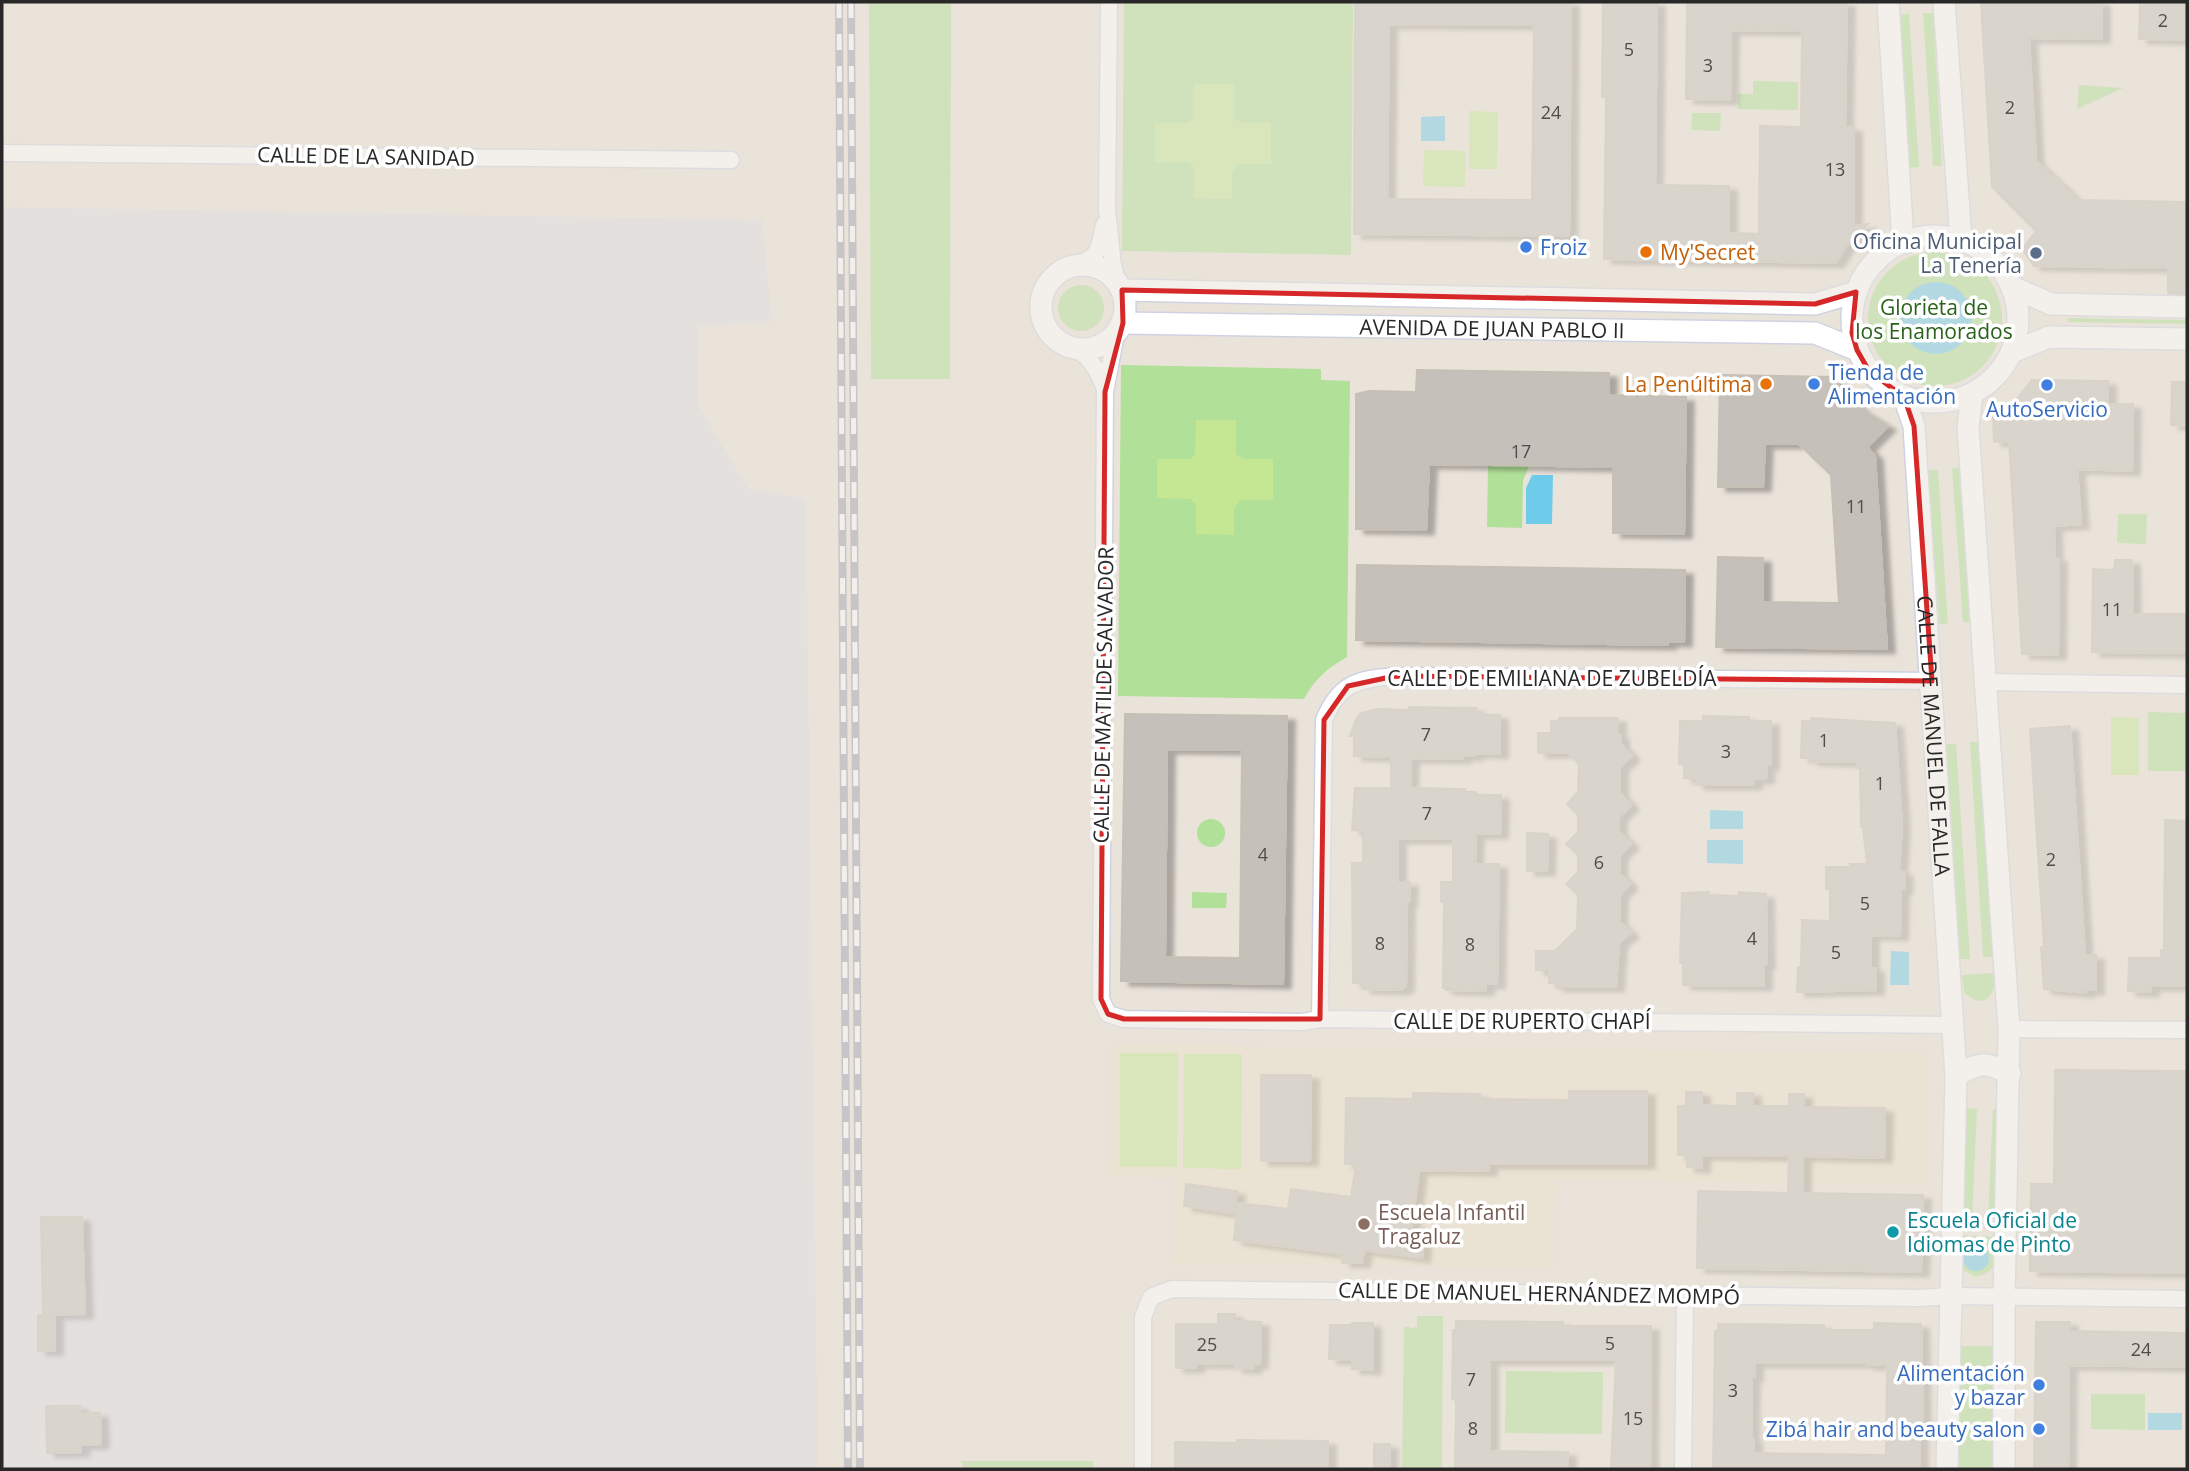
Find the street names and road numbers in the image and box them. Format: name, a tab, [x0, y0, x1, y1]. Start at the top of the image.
street label: CALLE DE LA SANIDAD	[257, 140, 475, 172]
street label: AVENIDA DE JUAN PABLO II	[1359, 312, 1625, 344]
street label: CALLE DE MATILDE SALVADOR	[1086, 546, 1120, 844]
street label: CALLE DE MANUEL DE FALLA	[1911, 595, 1957, 878]
street label: CALLE DE EMILIANA DE ZUBELDÍA	[1387, 664, 1717, 692]
street label: CALLE DE RUPERTO CHAPÍ	[1393, 1007, 1651, 1035]
street label: CALLE DE MANUEL HERNÁNDEZ MOMPÓ	[1338, 1275, 1740, 1311]

